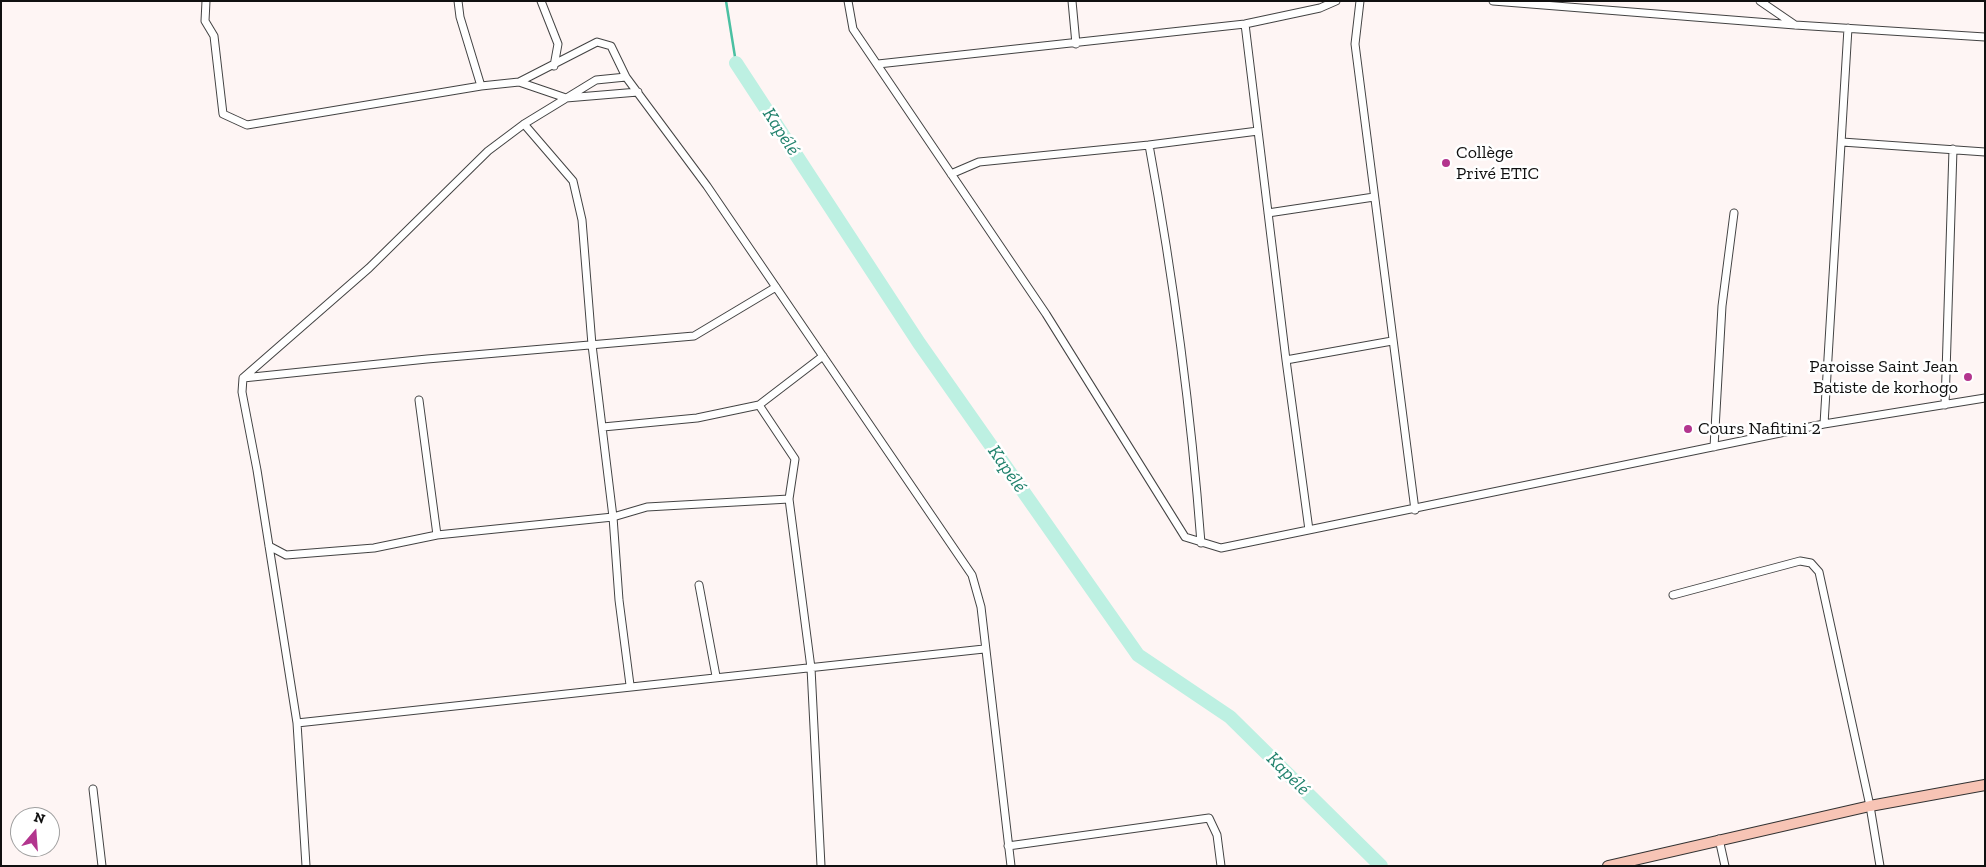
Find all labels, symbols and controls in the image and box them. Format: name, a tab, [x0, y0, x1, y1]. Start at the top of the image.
water label: Kapélé	[757, 104, 805, 160]
place label: Collège Privé ETIC	[1456, 142, 1539, 184]
marker: Collège Privé ETIC	[1440, 157, 1452, 169]
place label: Paroisse Saint Jean Batiste de korhogo	[1809, 356, 1958, 398]
marker: Paroisse Saint Jean Batiste de korhogo	[1962, 371, 1974, 383]
place label: Cours Nafitini 2	[1698, 418, 1821, 440]
marker: Cours Nafitini 2	[1682, 423, 1694, 435]
water label: Kapélé	[983, 441, 1031, 497]
water label: Kapélé	[1262, 748, 1314, 800]
north arrow	[10, 807, 60, 857]
text: N	[32, 808, 47, 828]

